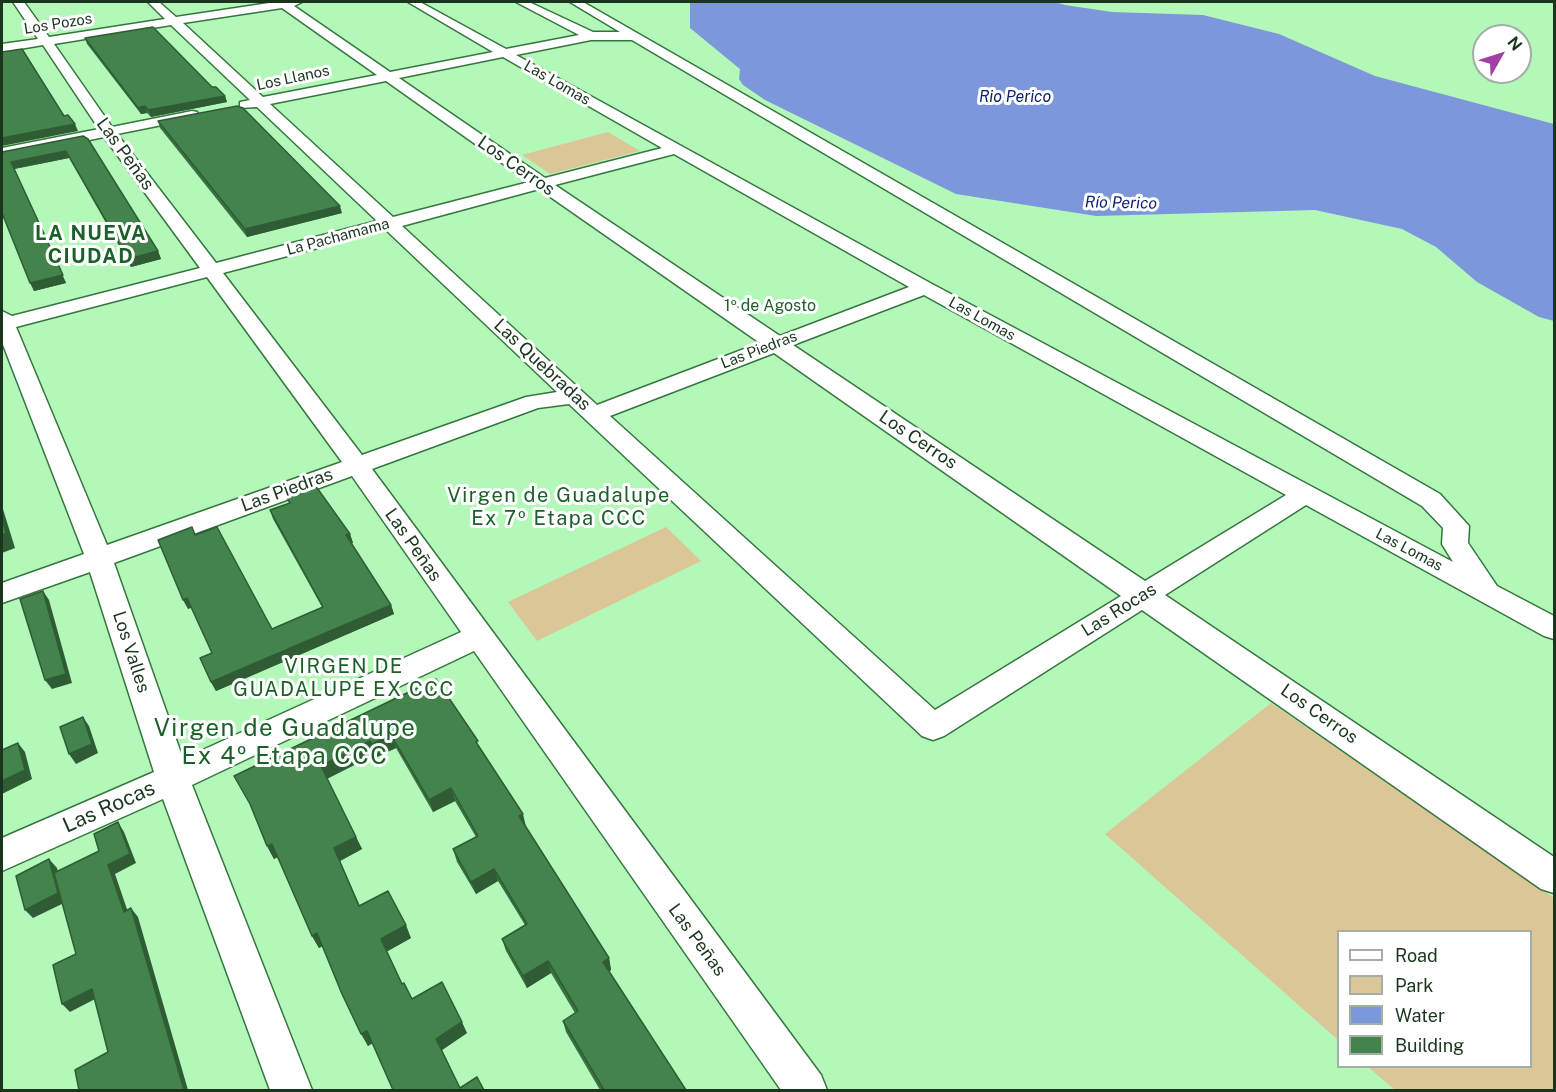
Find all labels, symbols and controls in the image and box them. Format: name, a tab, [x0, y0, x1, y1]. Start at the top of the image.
street label: Los Pozos	[23, 10, 93, 38]
north arrow	[1472, 24, 1532, 84]
text: N	[1503, 33, 1526, 54]
street label: Las Lomas	[521, 57, 593, 109]
street label: Los Llanos	[255, 61, 331, 95]
water label: Rio Perico	[979, 87, 1051, 107]
street label: Las Peñas	[91, 114, 159, 194]
street label: Los Cerros	[473, 132, 559, 200]
water label: Río Perico	[1085, 193, 1157, 213]
street label: La Pachamama	[285, 215, 391, 259]
district label: LA NUEVA CIUDAD	[35, 222, 147, 269]
street label: Las Lomas	[946, 293, 1018, 345]
district label: 1º de Agosto	[724, 296, 816, 316]
street label: Las Quebradas	[489, 315, 595, 415]
street label: Las Piedras	[718, 327, 800, 373]
street label: Los Cerros	[875, 406, 961, 474]
street label: Las Piedras	[238, 463, 336, 517]
district label: Virgen de Guadalupe Ex 7º Etapa CCC	[447, 484, 671, 531]
street label: Las Peñas	[380, 504, 446, 586]
street label: Las Lomas	[1372, 525, 1446, 575]
street label: Las Rocas	[1078, 579, 1160, 641]
street label: Los Valles	[108, 609, 154, 695]
district label: VIRGEN DE GUADALUPE EX CCC	[233, 655, 455, 702]
street label: Los Cerros	[1276, 680, 1362, 748]
district label: Virgen de Guadalupe Ex 4º Etapa CCC	[154, 715, 416, 771]
street label: Las Rocas	[59, 776, 159, 838]
street label: Las Peñas	[663, 900, 731, 980]
legend	[1337, 930, 1532, 1068]
text: Road	[1395, 945, 1438, 966]
text: Park	[1395, 975, 1433, 996]
text: Water	[1395, 1005, 1445, 1026]
text: Building	[1395, 1035, 1464, 1056]

